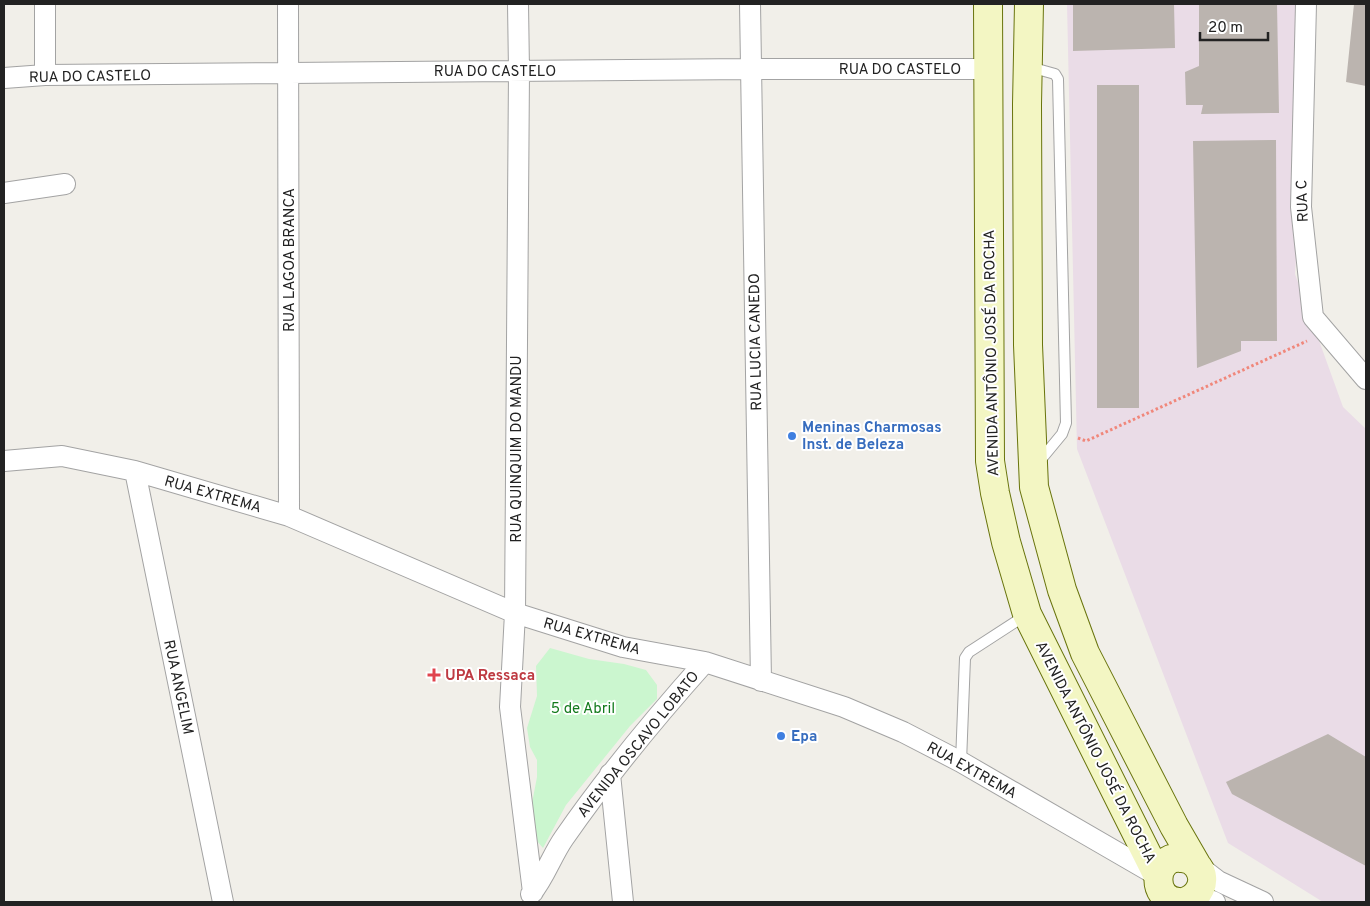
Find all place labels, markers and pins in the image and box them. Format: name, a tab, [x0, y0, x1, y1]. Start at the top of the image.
place label: Meninas Charmosas Inst. de Beleza	[802, 419, 942, 455]
marker: Meninas Charmosas Inst. de Beleza	[786, 430, 798, 442]
place label: UPA Ressaca	[445, 667, 535, 686]
marker: UPA Ressaca	[427, 668, 441, 682]
place label: Epa	[791, 728, 817, 747]
marker: Epa	[775, 730, 787, 742]

